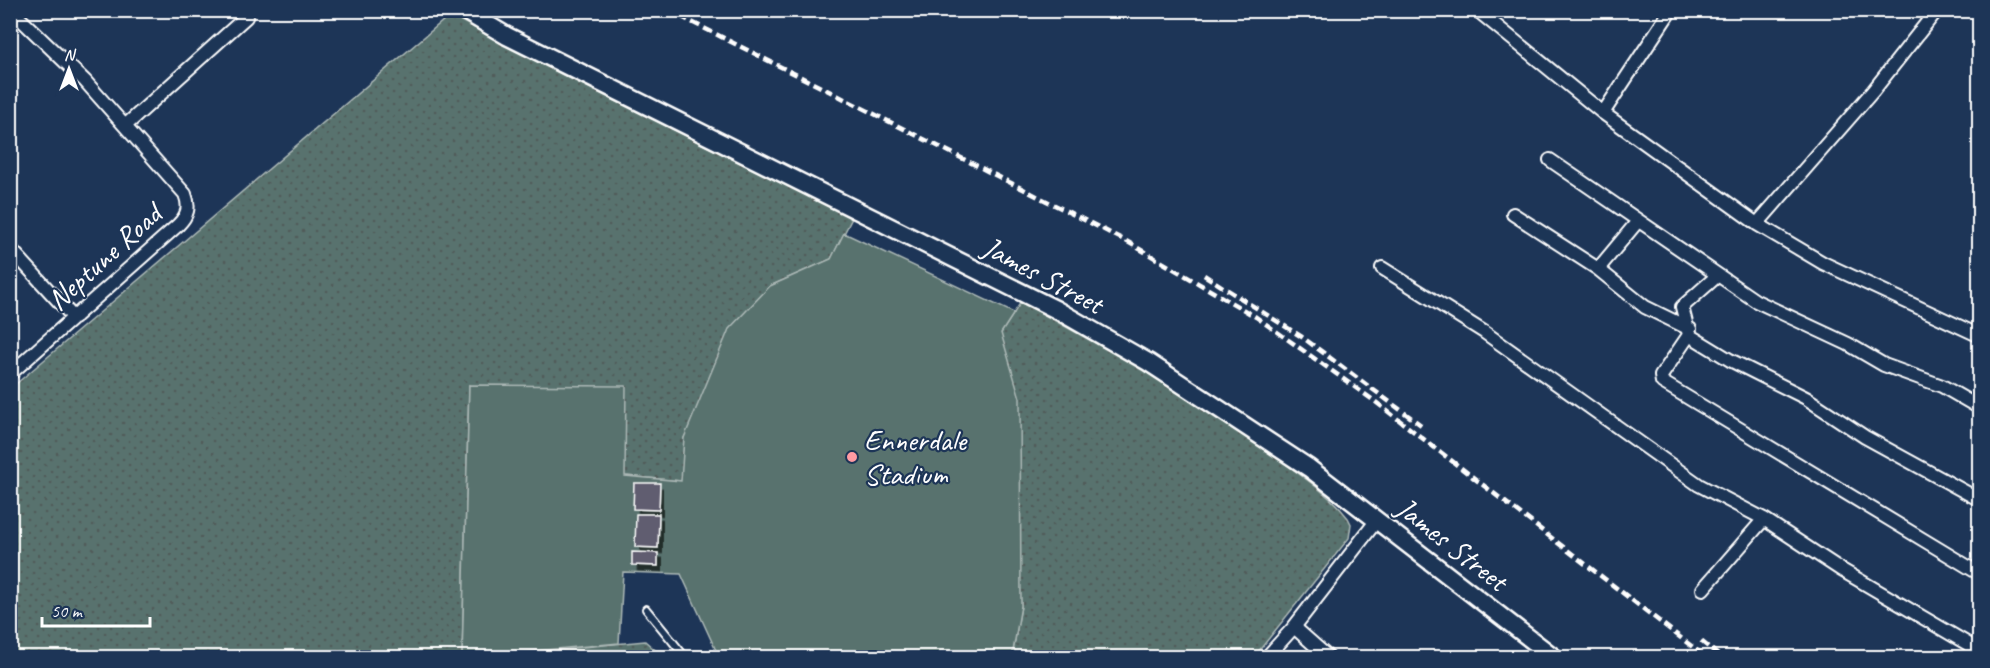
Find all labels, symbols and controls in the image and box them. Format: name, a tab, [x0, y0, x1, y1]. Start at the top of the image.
north arrow	[39, 39, 99, 99]
text: N	[64, 45, 77, 65]
street label: Neptune Road	[39, 193, 172, 318]
street label: James Street	[975, 227, 1112, 324]
place label: Ennerdale Stadium	[864, 421, 968, 493]
marker: Ennerdale Stadium	[845, 450, 859, 464]
street label: James Street	[1387, 488, 1518, 601]
scale bar	[42, 590, 150, 628]
text: 50 m	[51, 600, 84, 622]

